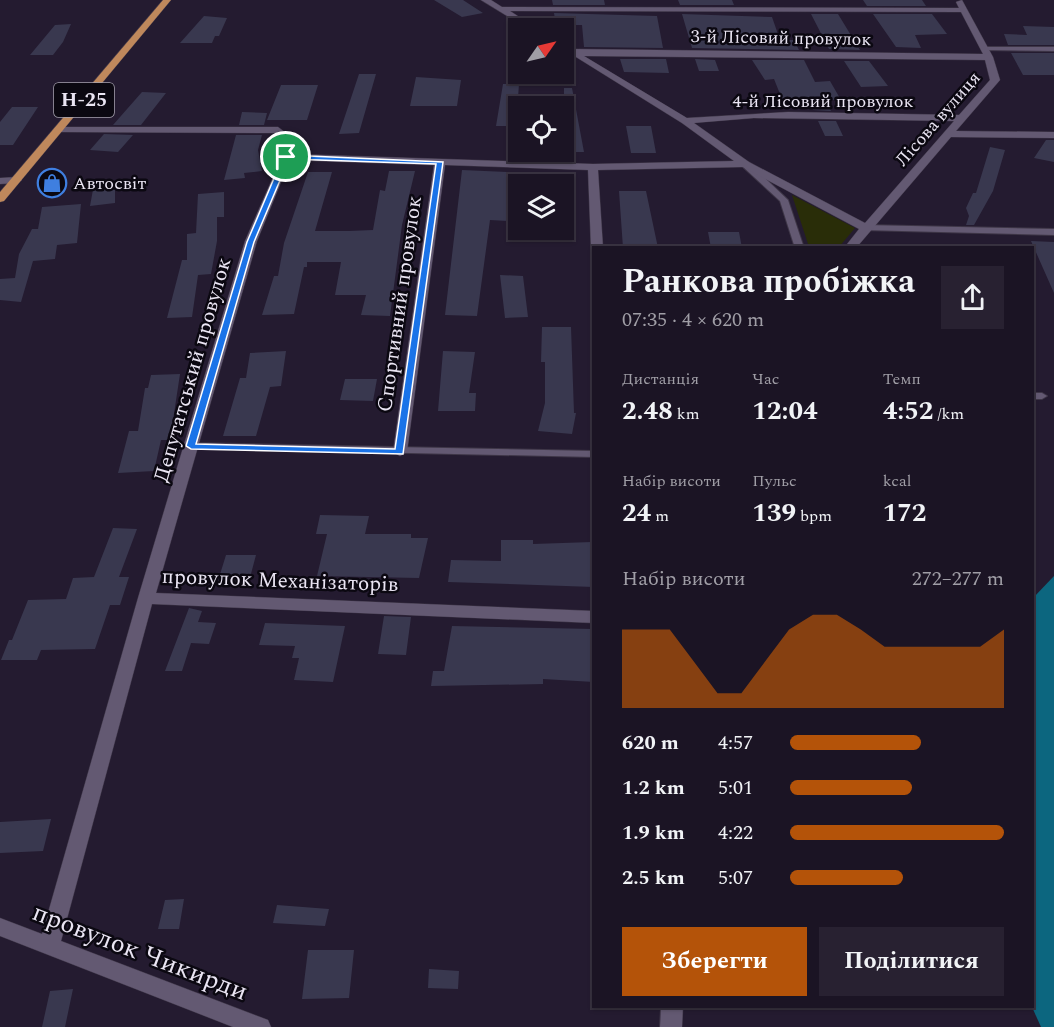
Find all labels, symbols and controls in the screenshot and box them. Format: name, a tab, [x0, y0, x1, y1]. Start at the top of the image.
north arrow	[508, 18, 574, 84]
map controls	[508, 18, 574, 240]
street label: 3-й Лісовий провулок	[690, 23, 872, 53]
street label: Лісова вулиця	[889, 66, 987, 172]
road number: Н-25	[54, 83, 114, 117]
street label: 4-й Лісовий провулок	[733, 88, 913, 115]
button: locate	[508, 96, 574, 162]
pin	[260, 131, 311, 182]
icon: arrive	[269, 140, 302, 173]
shop icon: Автосвіт	[36, 167, 68, 199]
place label: Автосвіт	[73, 170, 146, 197]
button: layers	[508, 174, 574, 240]
street label: Спортивний провулок	[369, 194, 431, 414]
street label: Депутатський провулок	[146, 254, 240, 486]
text: Ранкова пробіжка	[622, 257, 915, 307]
button: share	[941, 266, 1004, 329]
text: 07:35 · 4 × 620 m	[622, 305, 764, 335]
text: Дистанція	[622, 367, 699, 391]
text: Час	[752, 367, 779, 391]
text: Темп	[883, 367, 921, 391]
text: 2.48	[622, 391, 673, 431]
text: 12:04	[752, 391, 818, 431]
text: 4:52	[883, 391, 933, 431]
text: km	[673, 402, 699, 426]
text: /km	[933, 402, 964, 426]
text: Набір висоти	[622, 469, 721, 493]
text: Пульс	[752, 469, 797, 493]
text: kcal	[883, 469, 911, 493]
text: 24	[622, 493, 651, 533]
text: 139	[752, 493, 796, 533]
text: 172	[883, 493, 926, 533]
text: m	[651, 504, 669, 528]
text: bpm	[796, 504, 832, 528]
street label: провулок Механізаторів	[161, 561, 399, 601]
text: Набір висоти	[622, 564, 746, 594]
text: 272–277 m	[912, 564, 1004, 594]
text: 620 m	[622, 728, 679, 758]
text: 4:57	[718, 728, 753, 758]
text: 1.2 km	[622, 773, 685, 803]
text: 5:01	[718, 773, 753, 803]
text: 1.9 km	[622, 818, 685, 848]
text: 4:22	[718, 818, 753, 848]
text: 2.5 km	[622, 863, 685, 893]
text: 5:07	[718, 863, 753, 893]
street label: провулок Чикирди	[26, 892, 254, 1012]
button: Зберегти	[622, 927, 807, 996]
button: Поділитися	[819, 927, 1004, 996]

